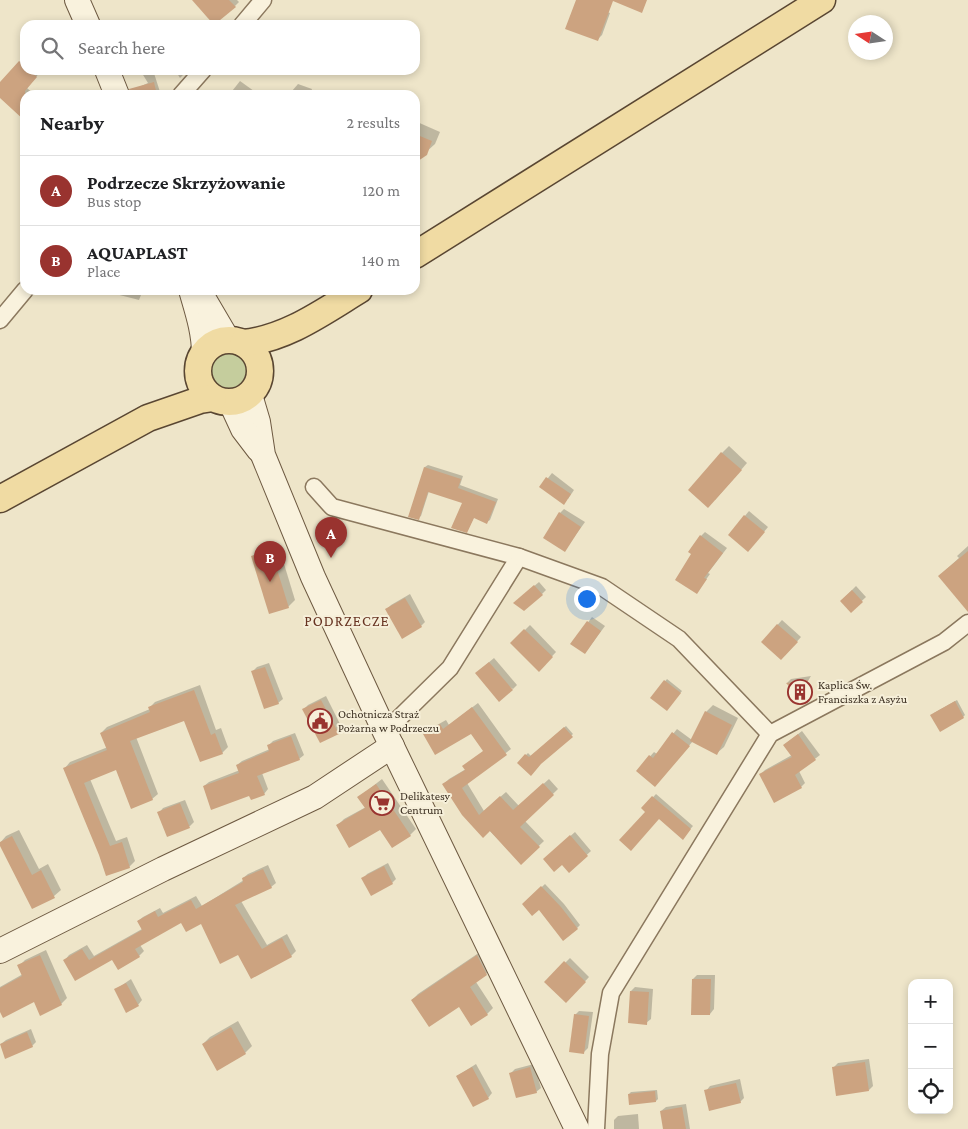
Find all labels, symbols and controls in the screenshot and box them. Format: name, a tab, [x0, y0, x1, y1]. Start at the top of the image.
north arrow	[848, 15, 893, 60]
search box	[20, 20, 420, 75]
icon: search	[38, 34, 66, 62]
text: Search here	[78, 37, 165, 58]
text: Nearby	[40, 111, 104, 135]
text: 2 results	[347, 114, 400, 131]
text: Podrzecze Skrzyżowanie	[87, 172, 285, 193]
text: A	[51, 182, 61, 199]
text: 120 m	[362, 182, 400, 199]
text: Bus stop	[87, 193, 141, 210]
text: AQUAPLAST	[87, 242, 188, 263]
text: B	[51, 252, 61, 269]
text: 140 m	[362, 252, 400, 269]
text: Place	[87, 263, 120, 280]
pin: A	[315, 517, 347, 558]
pin: B	[254, 541, 286, 582]
your location	[574, 586, 600, 612]
district label: PODRZECZE	[304, 613, 390, 629]
place label: Kaplica Św. Franciszka z Asyżu	[818, 678, 908, 706]
building icon: Kaplica Św. Franciszka z Asyżu	[787, 679, 813, 705]
place label: Ochotnicza Straż Pożarna w Podrzeczu	[338, 707, 440, 735]
public building icon: Ochotnicza Straż Pożarna w Podrzeczu	[307, 708, 333, 734]
place label: Delikatesy Centrum	[400, 789, 451, 817]
supermarket icon: Delikatesy Centrum	[369, 790, 395, 816]
map controls	[908, 979, 953, 1114]
button: +	[908, 979, 953, 1024]
button: −	[908, 1024, 953, 1069]
button: locate	[908, 1069, 953, 1114]

